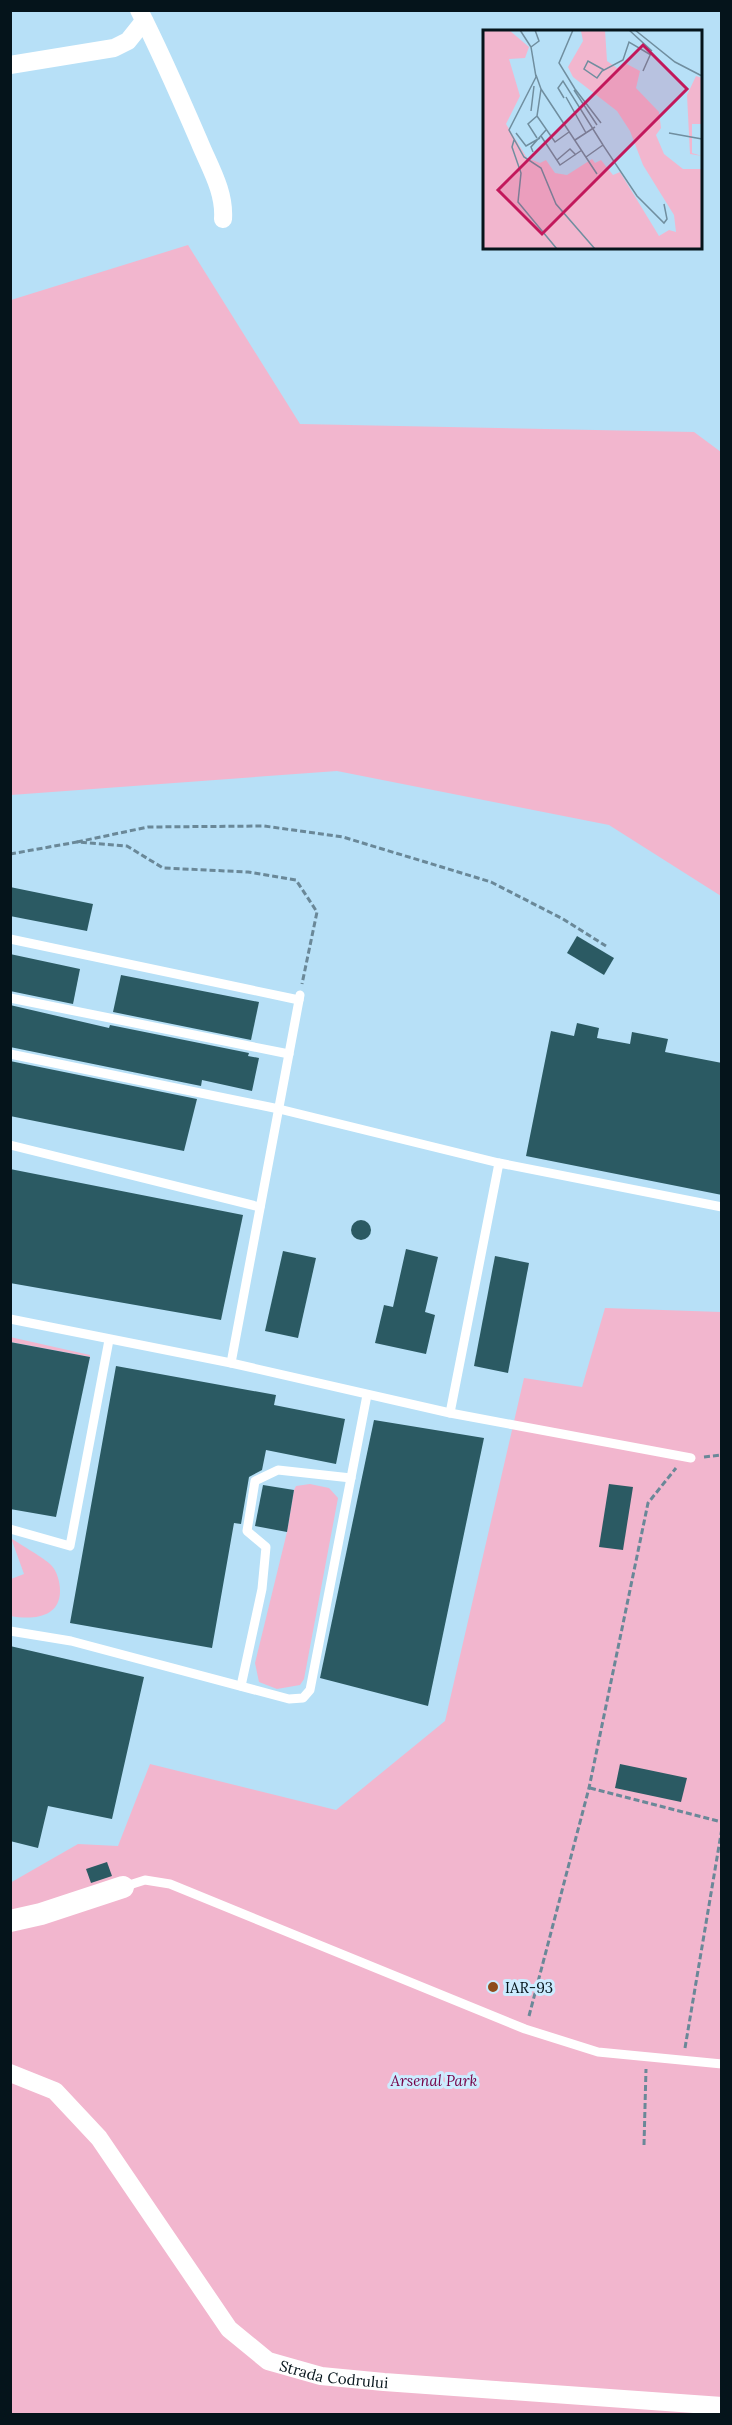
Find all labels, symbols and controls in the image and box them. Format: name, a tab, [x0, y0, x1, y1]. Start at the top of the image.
inset map	[483, 30, 702, 249]
place label: IAR-93	[505, 1978, 553, 1997]
marker: IAR-93	[486, 1980, 500, 1994]
park label: Arsenal Park	[390, 2071, 478, 2090]
street label: Strada Codrului	[278, 2355, 389, 2392]

